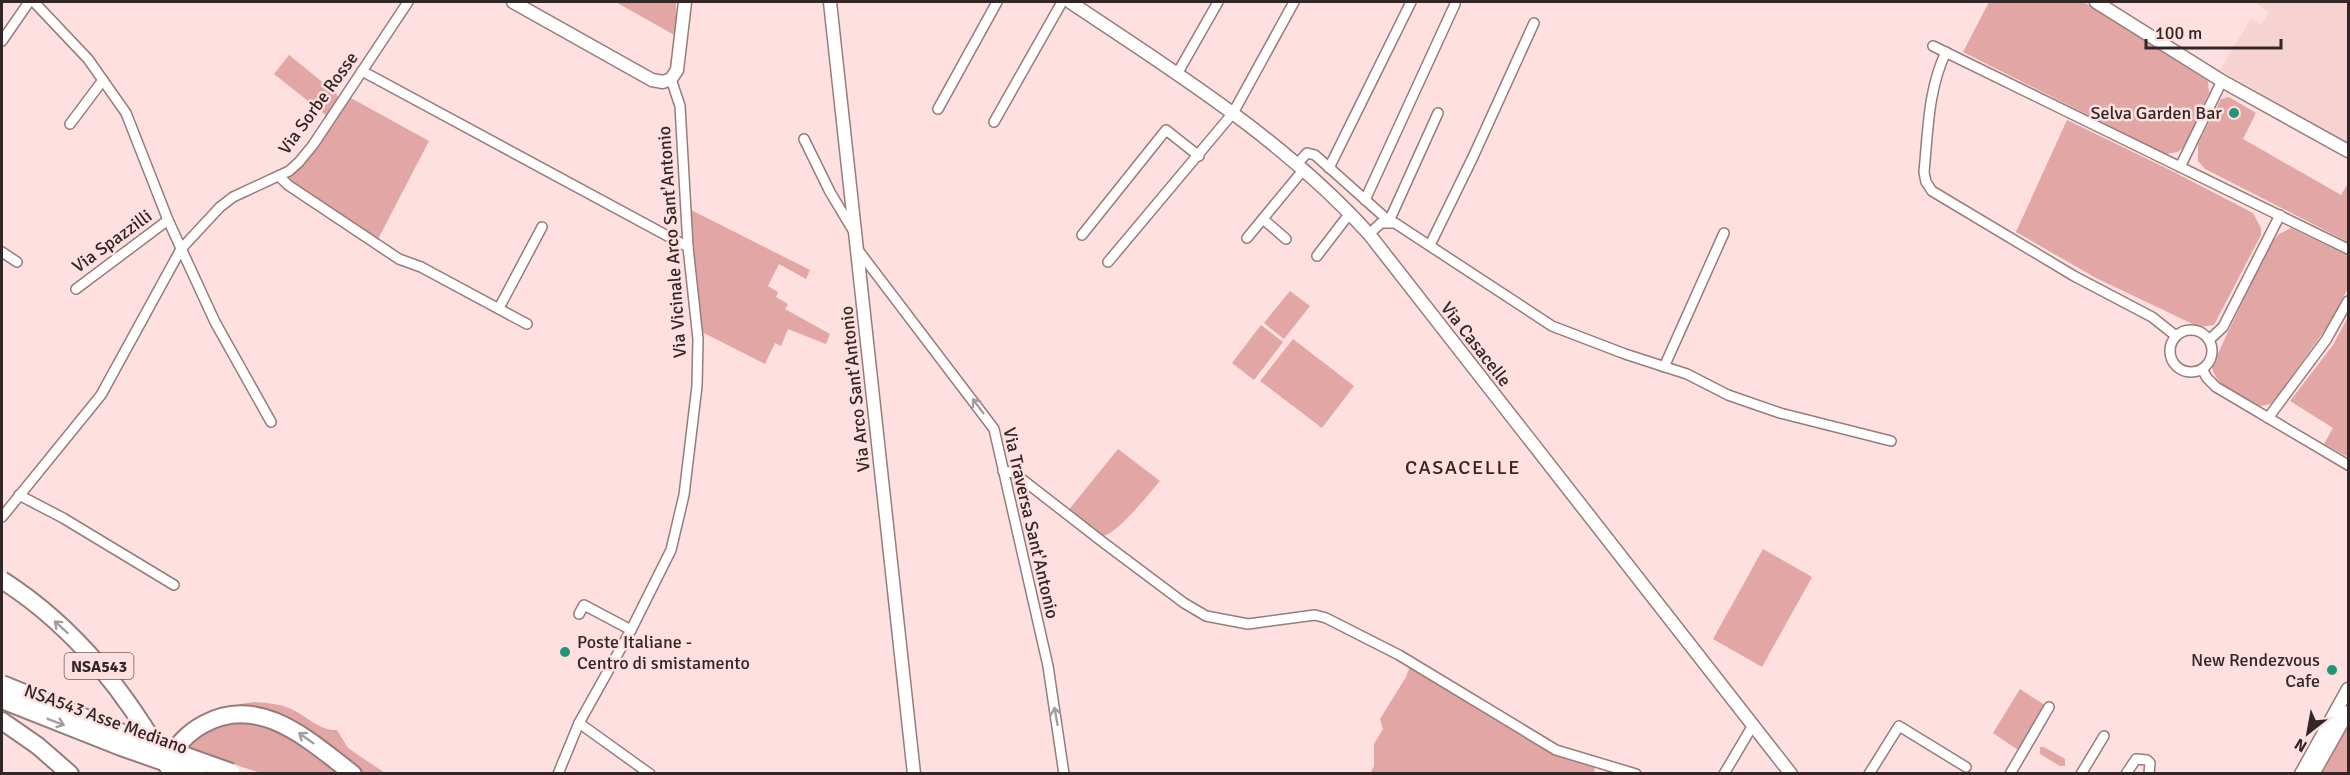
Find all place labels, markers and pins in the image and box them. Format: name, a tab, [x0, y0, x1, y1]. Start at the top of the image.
place label: Selva Garden Bar	[2091, 102, 2222, 124]
marker: Selva Garden Bar	[2227, 106, 2241, 120]
place label: Poste Italiane - Centro di smistamento	[577, 631, 750, 674]
marker: Poste Italiane - Centro di smistamento	[558, 645, 572, 659]
place label: New Rendezvous Cafe	[2191, 649, 2320, 692]
marker: New Rendezvous Cafe	[2325, 663, 2339, 677]

